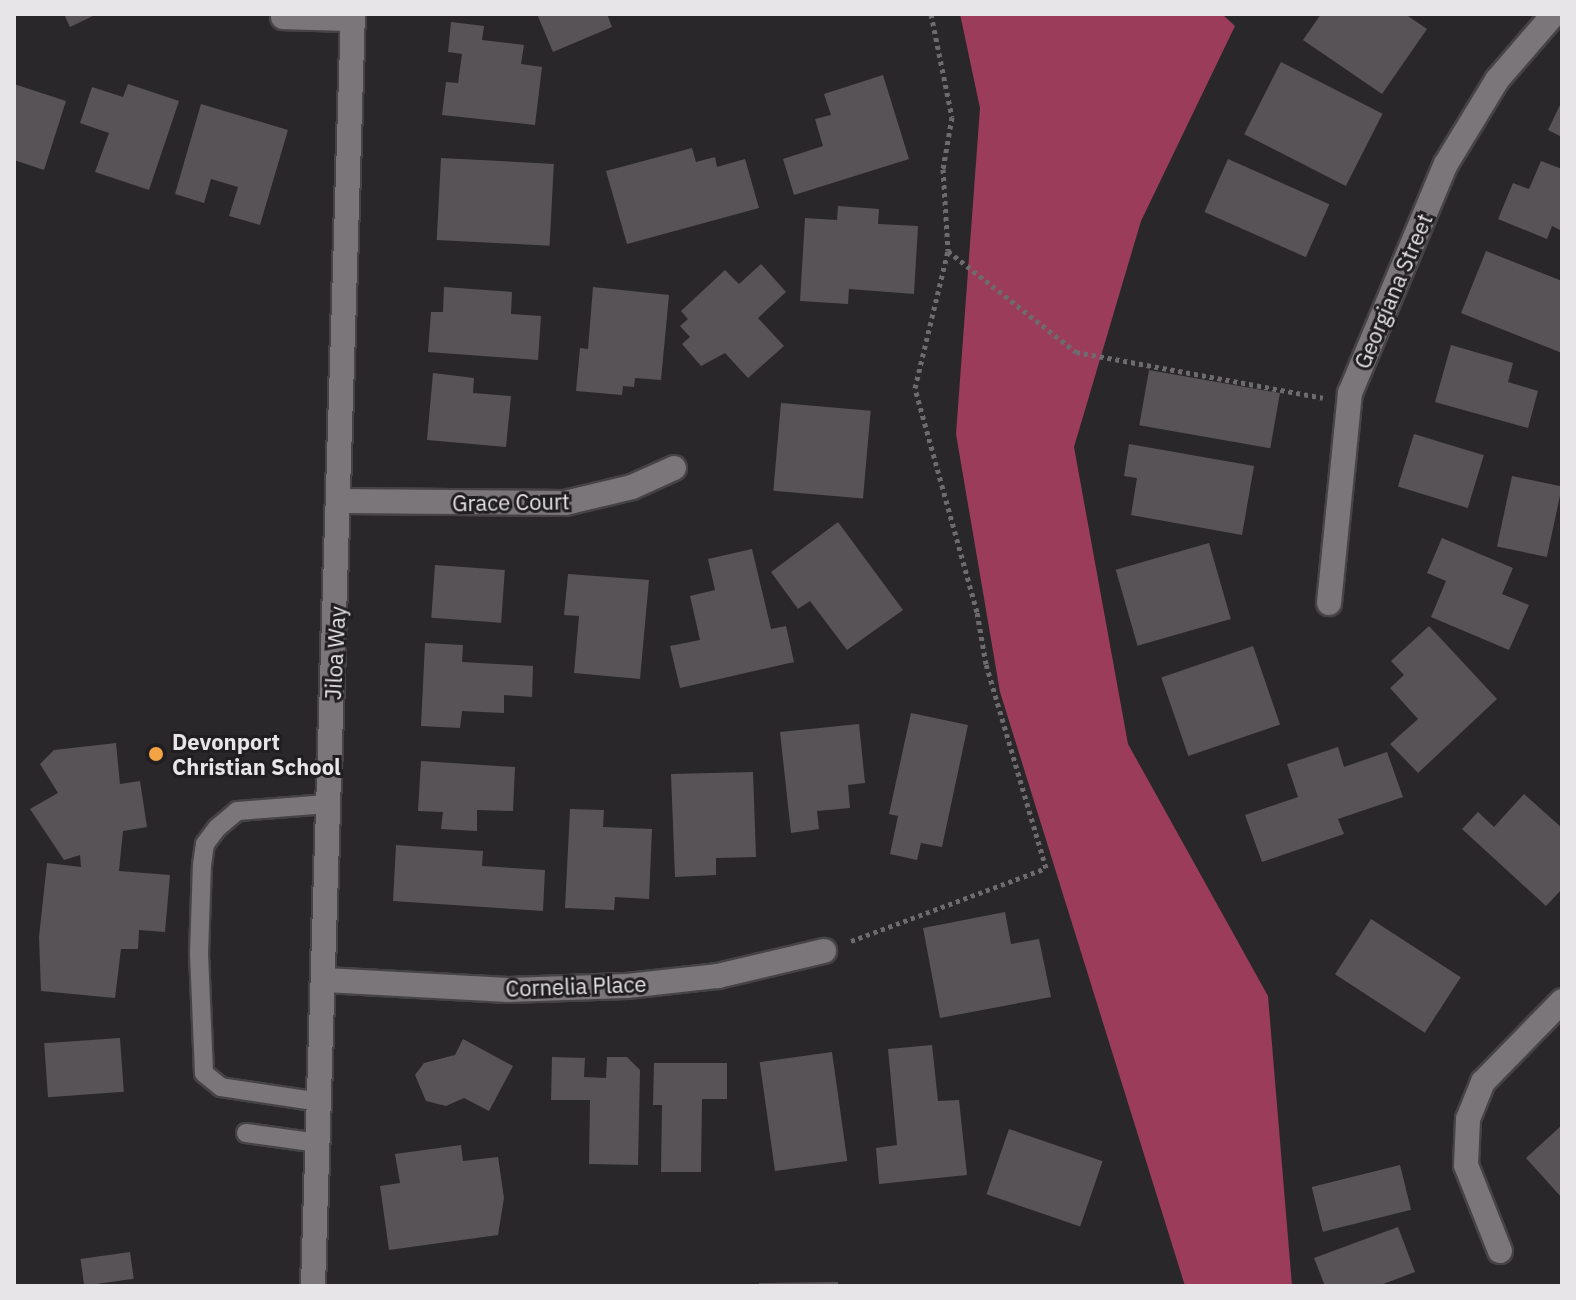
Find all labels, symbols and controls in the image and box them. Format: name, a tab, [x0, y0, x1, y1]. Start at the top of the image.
street label: Georgiana Street	[1348, 209, 1438, 373]
street label: Grace Court	[452, 488, 570, 516]
street label: Jiloa Way	[319, 605, 351, 701]
place label: Devonport Christian School	[172, 728, 341, 780]
marker: Devonport Christian School	[147, 745, 165, 763]
street label: Cornelia Place	[505, 970, 647, 1002]

